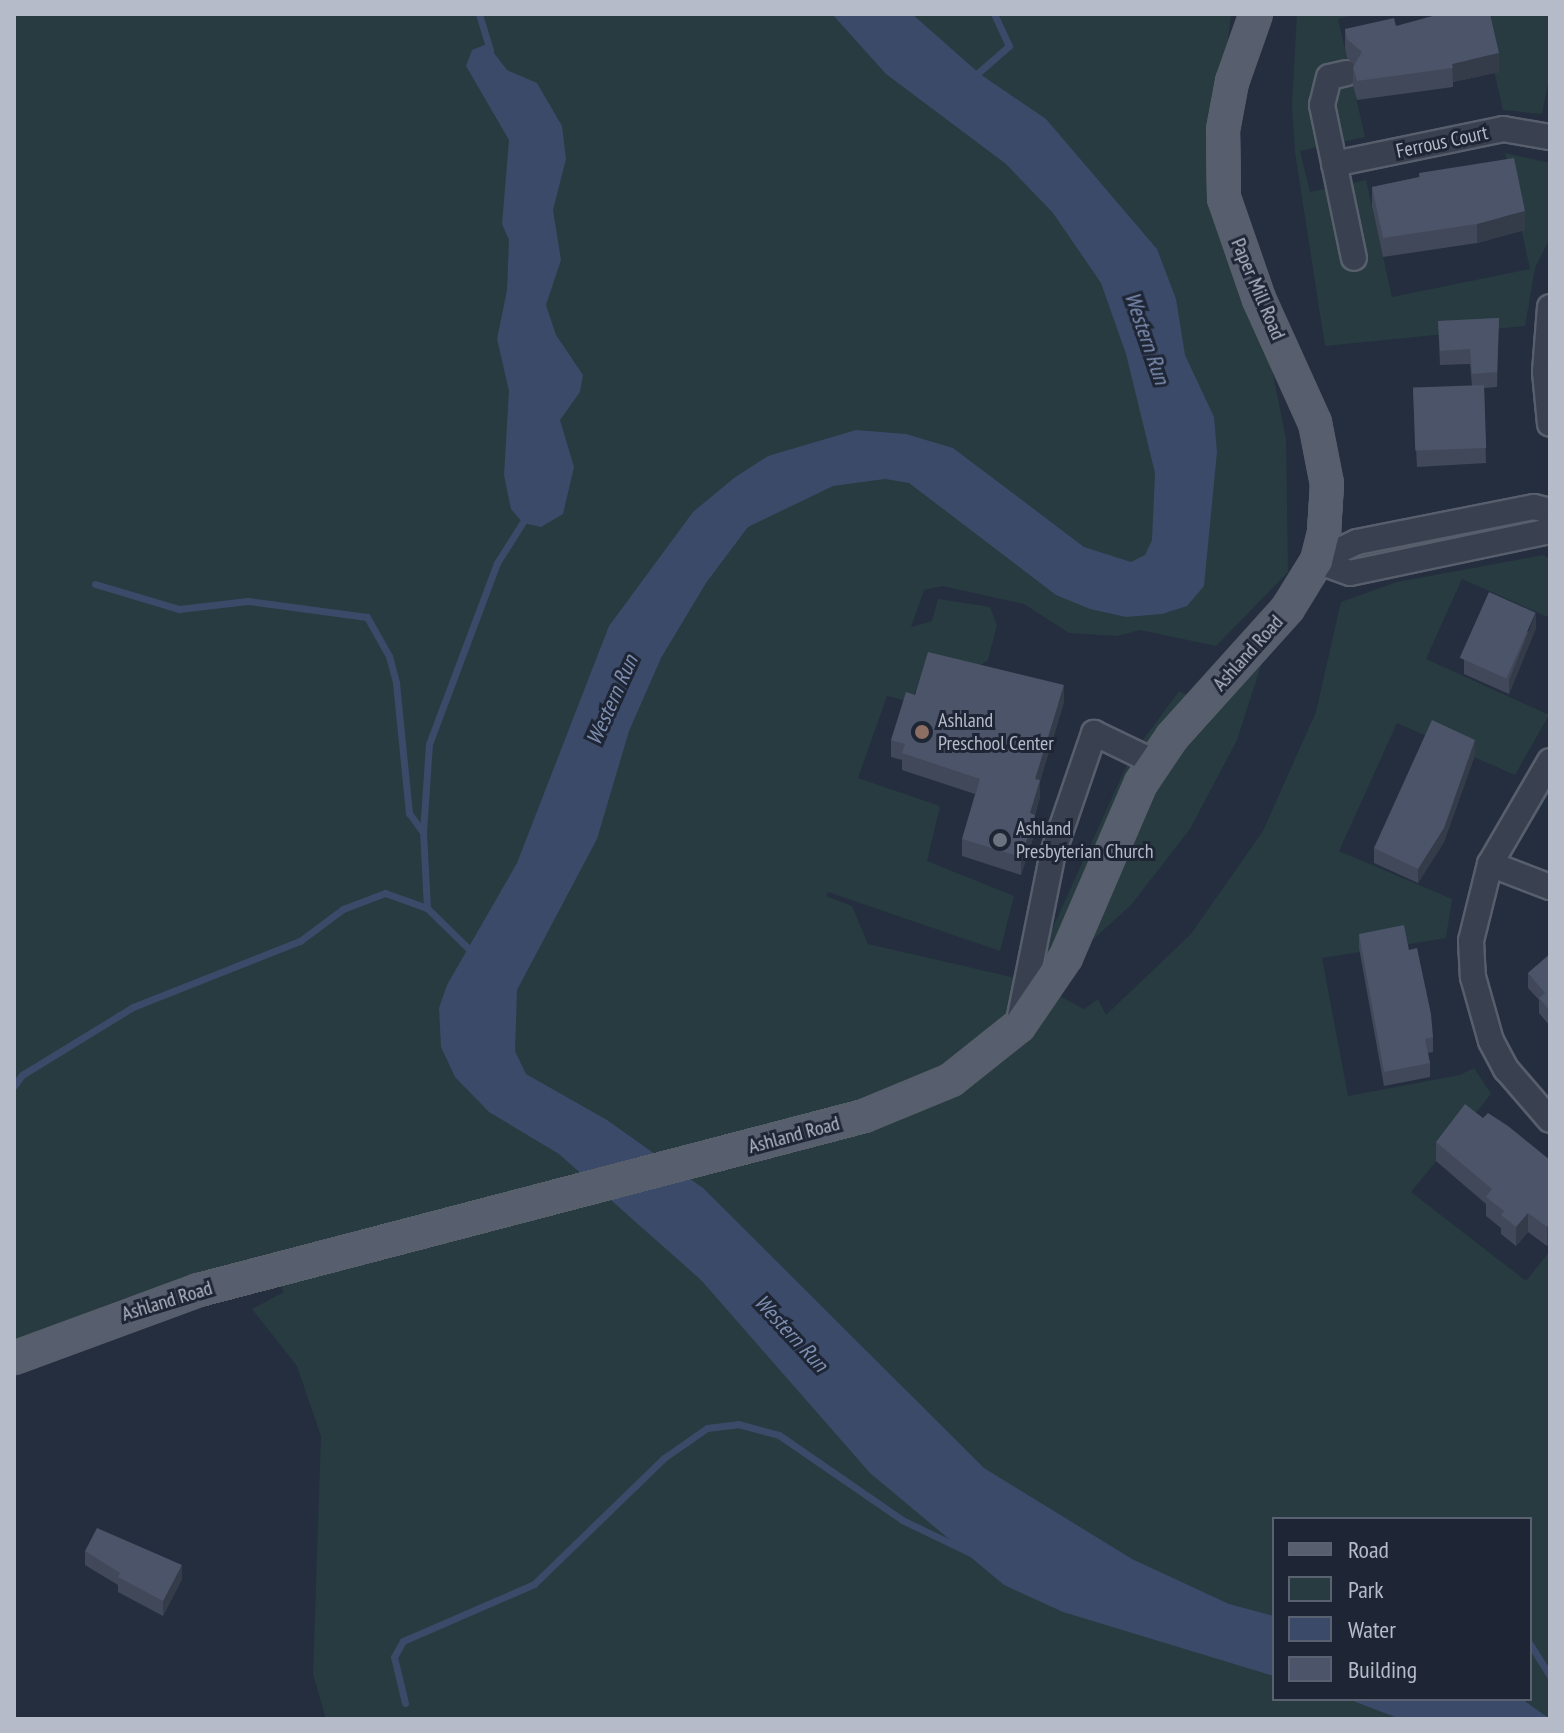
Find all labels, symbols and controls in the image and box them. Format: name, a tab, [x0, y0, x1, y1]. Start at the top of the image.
street label: Ferrous Court	[1394, 121, 1490, 163]
street label: Paper Mill Road	[1226, 235, 1290, 343]
water label: Western Run	[1119, 289, 1175, 387]
street label: Ashland Road	[1208, 610, 1288, 696]
water label: Western Run	[581, 651, 643, 749]
place label: Ashland Preschool Center	[938, 708, 1054, 755]
marker: Ashland Preschool Center	[913, 723, 931, 741]
place label: Ashland Presbyterian Church	[1016, 816, 1153, 863]
marker: Ashland Presbyterian Church	[991, 831, 1009, 849]
street label: Ashland Road	[746, 1111, 842, 1159]
street label: Ashland Road	[119, 1276, 215, 1326]
water label: Western Run	[749, 1289, 833, 1377]
legend	[1272, 1517, 1532, 1701]
text: Road	[1348, 1534, 1389, 1565]
text: Park	[1348, 1574, 1384, 1605]
text: Water	[1348, 1614, 1396, 1645]
text: Building	[1348, 1654, 1417, 1685]

